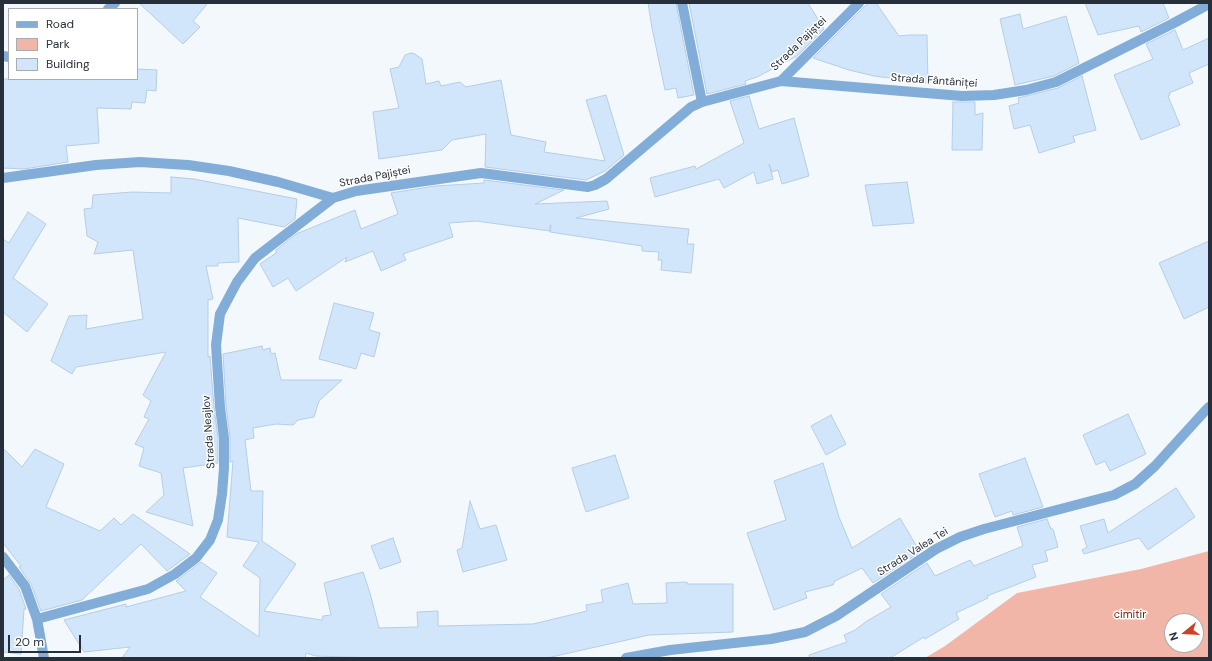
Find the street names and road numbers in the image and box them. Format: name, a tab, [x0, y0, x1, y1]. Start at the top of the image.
street label: Strada Pajiștei	[768, 14, 830, 74]
street label: Strada Fântâniței	[890, 71, 978, 91]
street label: Strada Pajiștei	[338, 164, 412, 190]
street label: Strada Neajlov	[200, 395, 218, 469]
street label: Strada Valea Tei	[875, 525, 951, 579]

